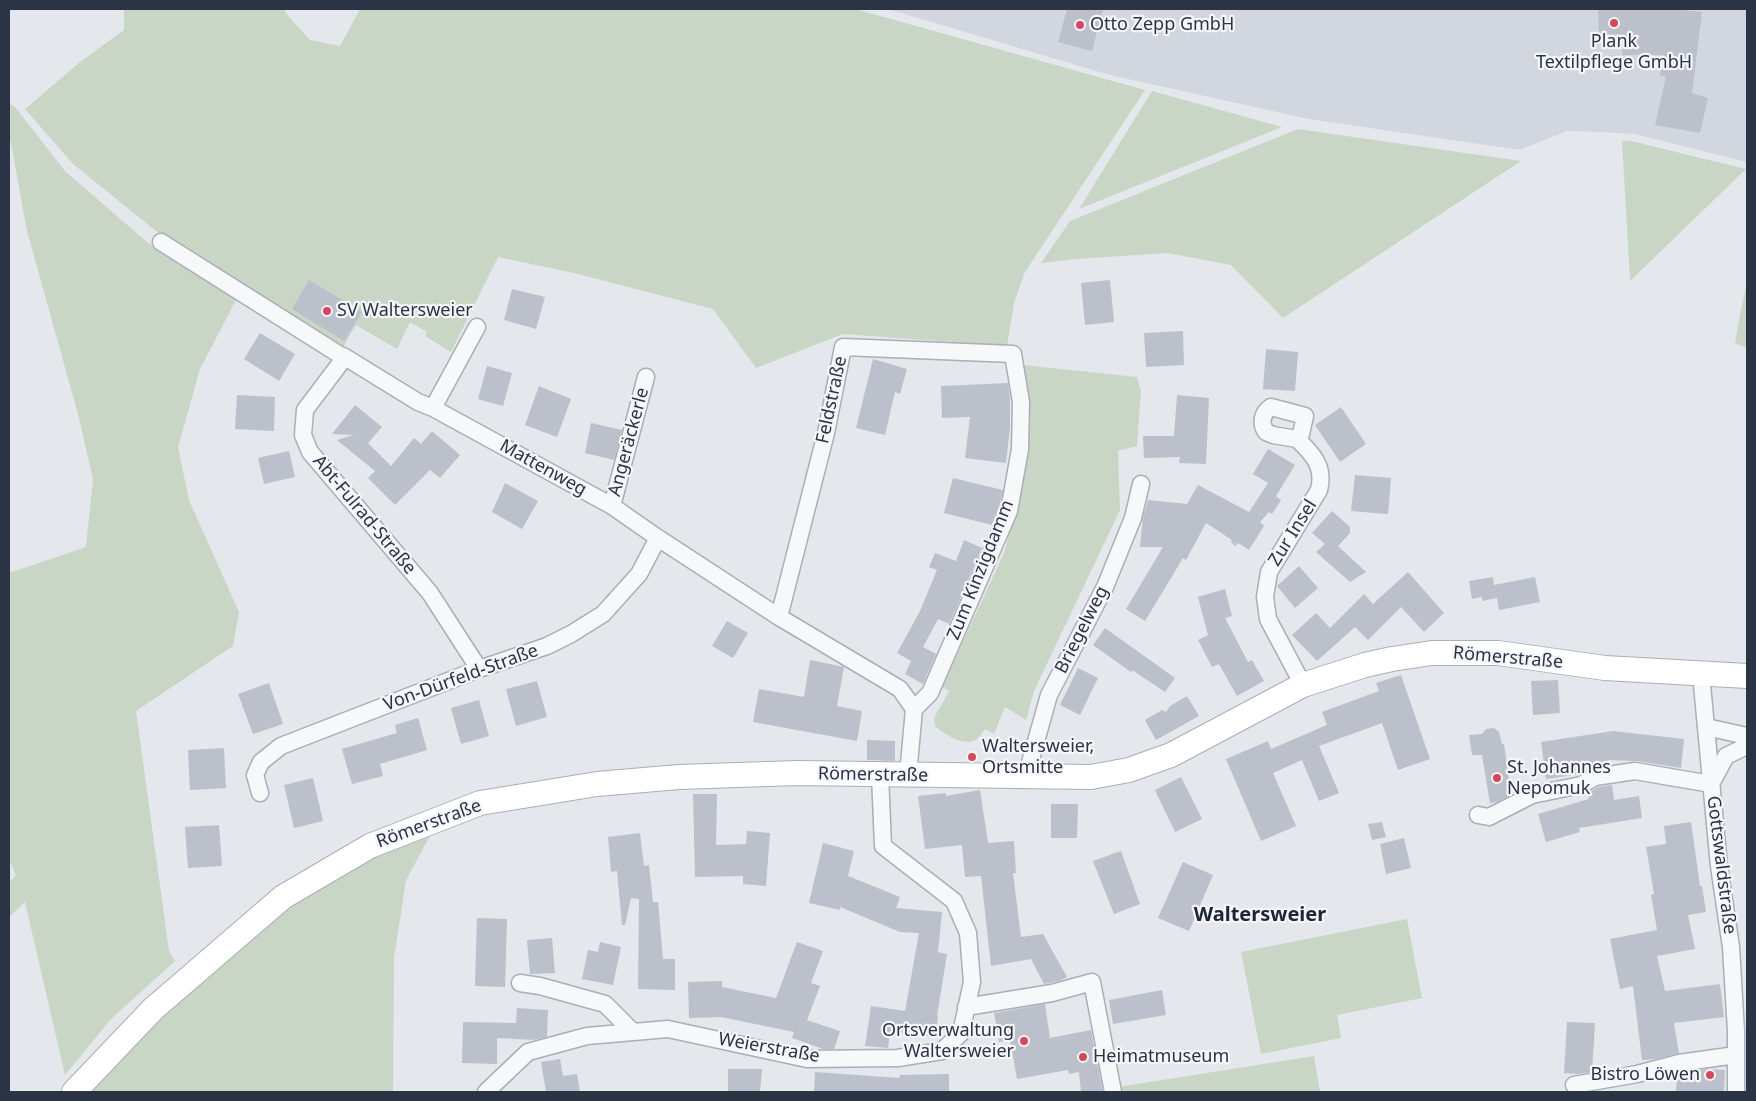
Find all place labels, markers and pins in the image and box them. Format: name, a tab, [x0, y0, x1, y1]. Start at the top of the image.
place label: Otto Zepp GmbH	[1090, 14, 1234, 36]
marker: Plank Textilpflege GmbH	[1608, 17, 1620, 29]
marker: Otto Zepp GmbH	[1074, 19, 1086, 31]
place label: Plank Textilpflege GmbH	[1536, 31, 1692, 74]
place label: SV Waltersweier	[337, 300, 473, 322]
marker: SV Waltersweier	[321, 305, 333, 317]
place label: Waltersweier, Ortsmitte	[982, 736, 1094, 779]
marker: Waltersweier, Ortsmitte	[966, 751, 978, 763]
place label: St. Johannes Nepomuk	[1507, 757, 1611, 800]
marker: St. Johannes Nepomuk	[1491, 772, 1503, 784]
place label: Ortsverwaltung Waltersweier	[882, 1020, 1014, 1062]
marker: Ortsverwaltung Waltersweier	[1018, 1035, 1030, 1047]
place label: Heimatmuseum	[1093, 1046, 1229, 1068]
marker: Heimatmuseum	[1077, 1051, 1089, 1063]
place label: Bistro Löwen	[1591, 1064, 1700, 1086]
marker: Bistro Löwen	[1704, 1069, 1716, 1081]

